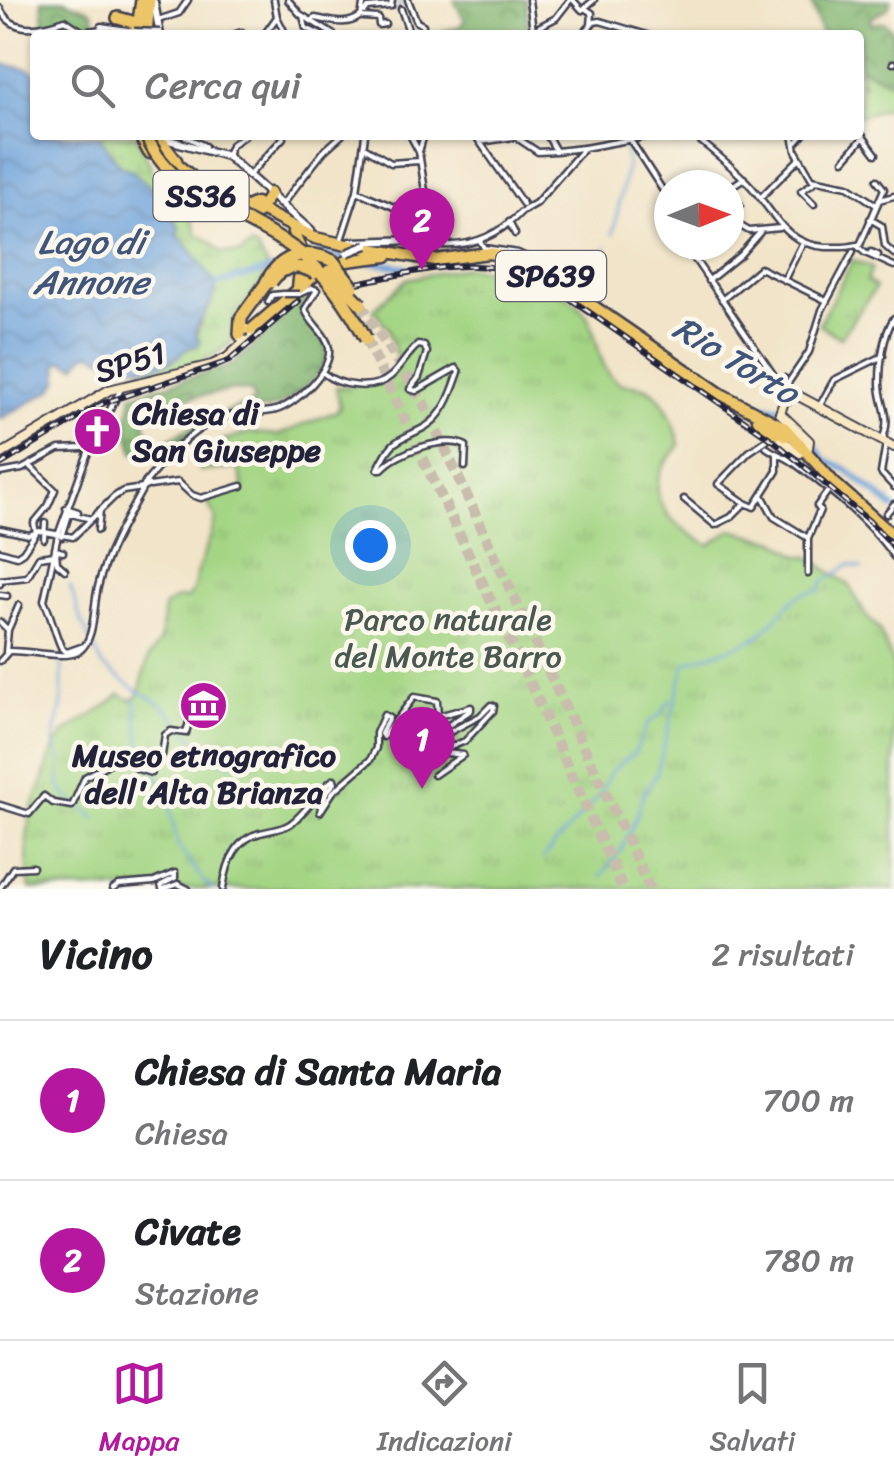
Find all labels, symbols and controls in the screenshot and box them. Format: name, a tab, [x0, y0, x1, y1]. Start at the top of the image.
search box	[30, 30, 864, 140]
text: Cerca qui	[145, 52, 301, 119]
icon: search	[65, 58, 120, 113]
north arrow	[654, 170, 744, 260]
road number: SS36	[154, 171, 248, 221]
pin: 2	[390, 188, 454, 270]
water label: Lago di Annone	[32, 211, 152, 313]
road number: SP639	[496, 251, 606, 301]
water label: Rio Torto	[661, 298, 814, 424]
street label: SP51	[87, 325, 173, 400]
place label: Chiesa di San Giuseppe	[131, 385, 322, 479]
church icon: Chiesa di San Giuseppe	[71, 405, 123, 457]
your location	[345, 520, 396, 571]
park label: Parco naturale del Monte Barro	[334, 591, 562, 685]
museum icon: Museo etnografico dell'Alta Brianza	[178, 679, 230, 731]
pin: 1	[390, 706, 454, 789]
place label: Museo etnografico dell'Alta Brianza	[71, 727, 337, 821]
text: Vicino	[40, 917, 153, 991]
text: 2 risultati	[711, 926, 854, 983]
text: Chiesa di Santa Maria	[135, 1038, 501, 1105]
text: 1	[66, 1072, 79, 1129]
text: 700 m	[762, 1072, 854, 1129]
text: Chiesa	[135, 1105, 228, 1162]
text: Civate	[135, 1198, 241, 1265]
text: 2	[63, 1232, 82, 1289]
text: 780 m	[763, 1232, 854, 1289]
text: Stazione	[135, 1265, 259, 1322]
tab: Mappa	[99, 1356, 179, 1465]
tab: Indicazioni	[377, 1356, 512, 1465]
tab: Salvati	[709, 1356, 795, 1465]

